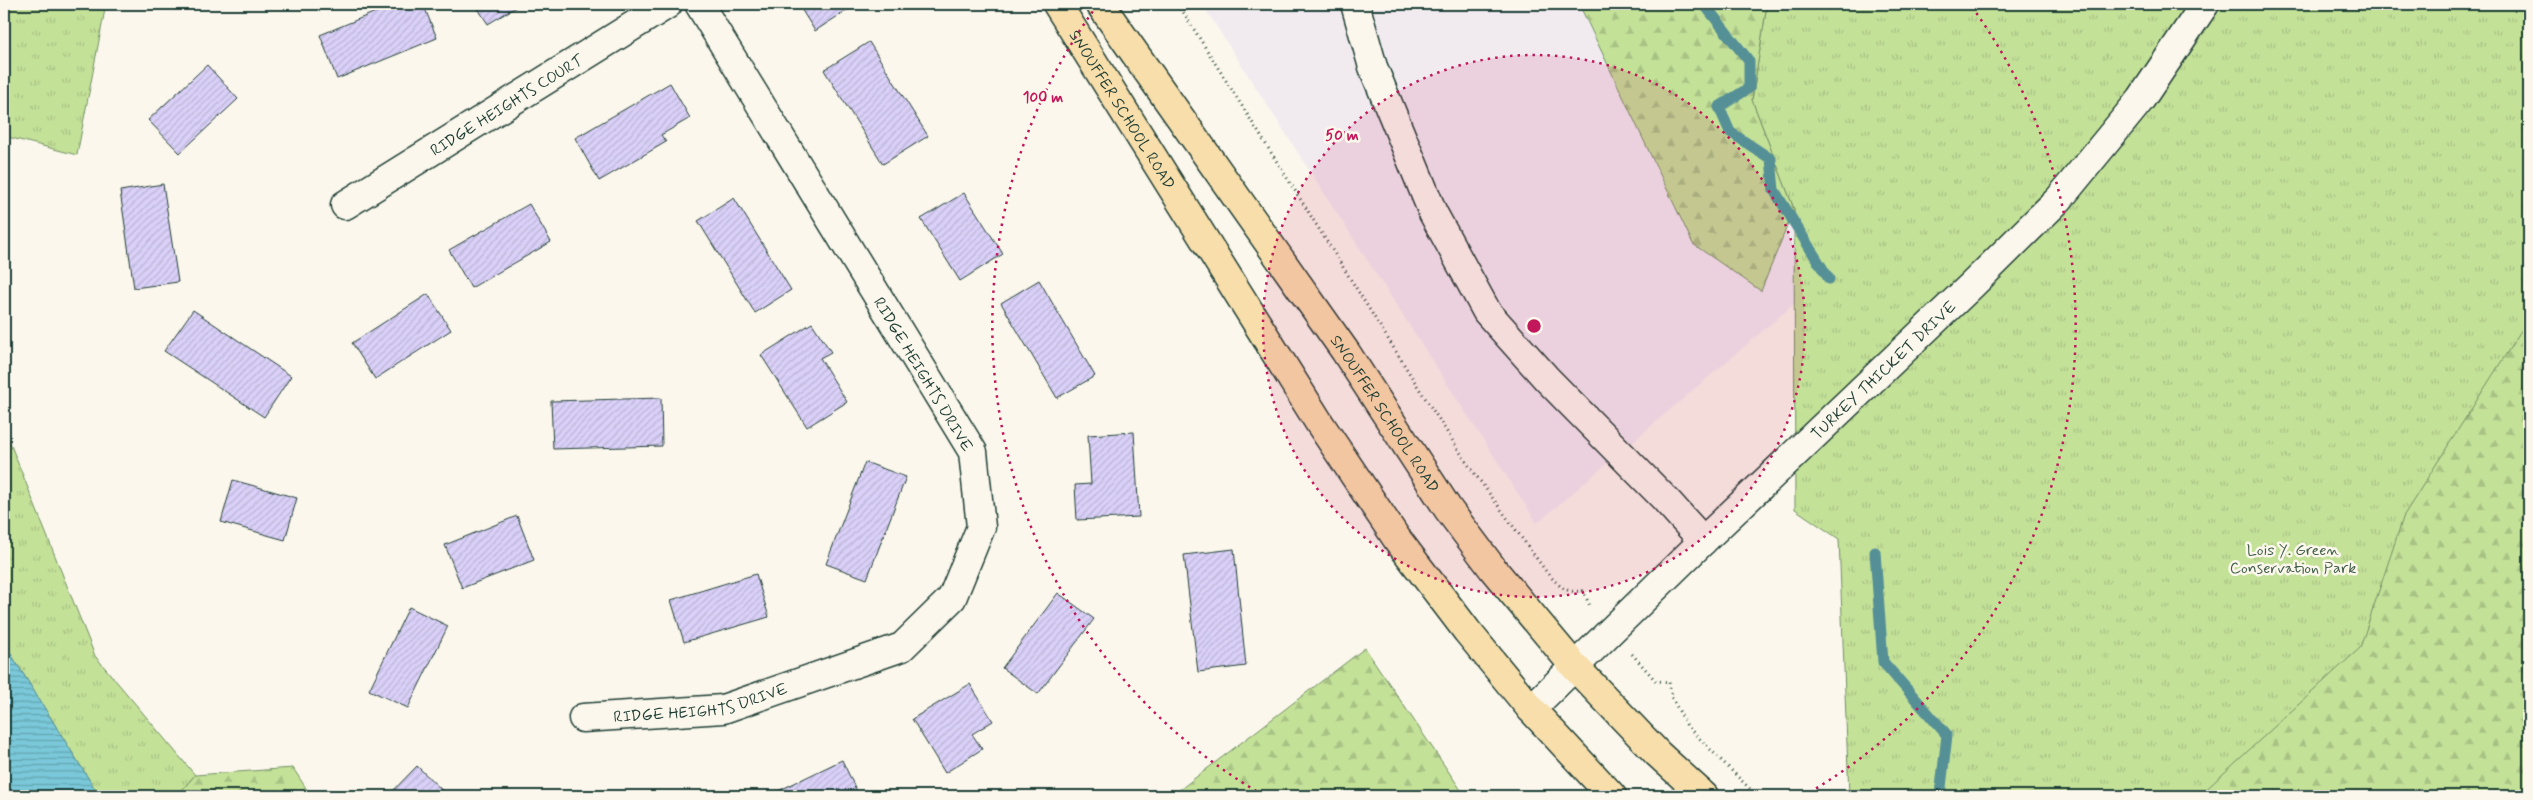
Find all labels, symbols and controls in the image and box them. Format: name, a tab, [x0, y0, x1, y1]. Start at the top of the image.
street label: SNOUFFER SCHOOL ROAD	[1064, 26, 1179, 194]
street label: RIDGE HEIGHTS COURT	[427, 50, 589, 161]
text: 100 m	[1023, 88, 1063, 108]
text: 50 m	[1325, 126, 1359, 146]
street label: RIDGE HEIGHTS DRIVE	[868, 294, 977, 456]
street label: TURKEY THICKET DRIVE	[1807, 297, 1961, 445]
centre of rings	[1525, 317, 1543, 335]
street label: SNOUFFER SCHOOL ROAD	[1325, 331, 1443, 497]
park label: Lois Y. Green Conservation Park	[2230, 540, 2356, 579]
street label: RIDGE HEIGHTS DRIVE	[613, 679, 790, 728]

